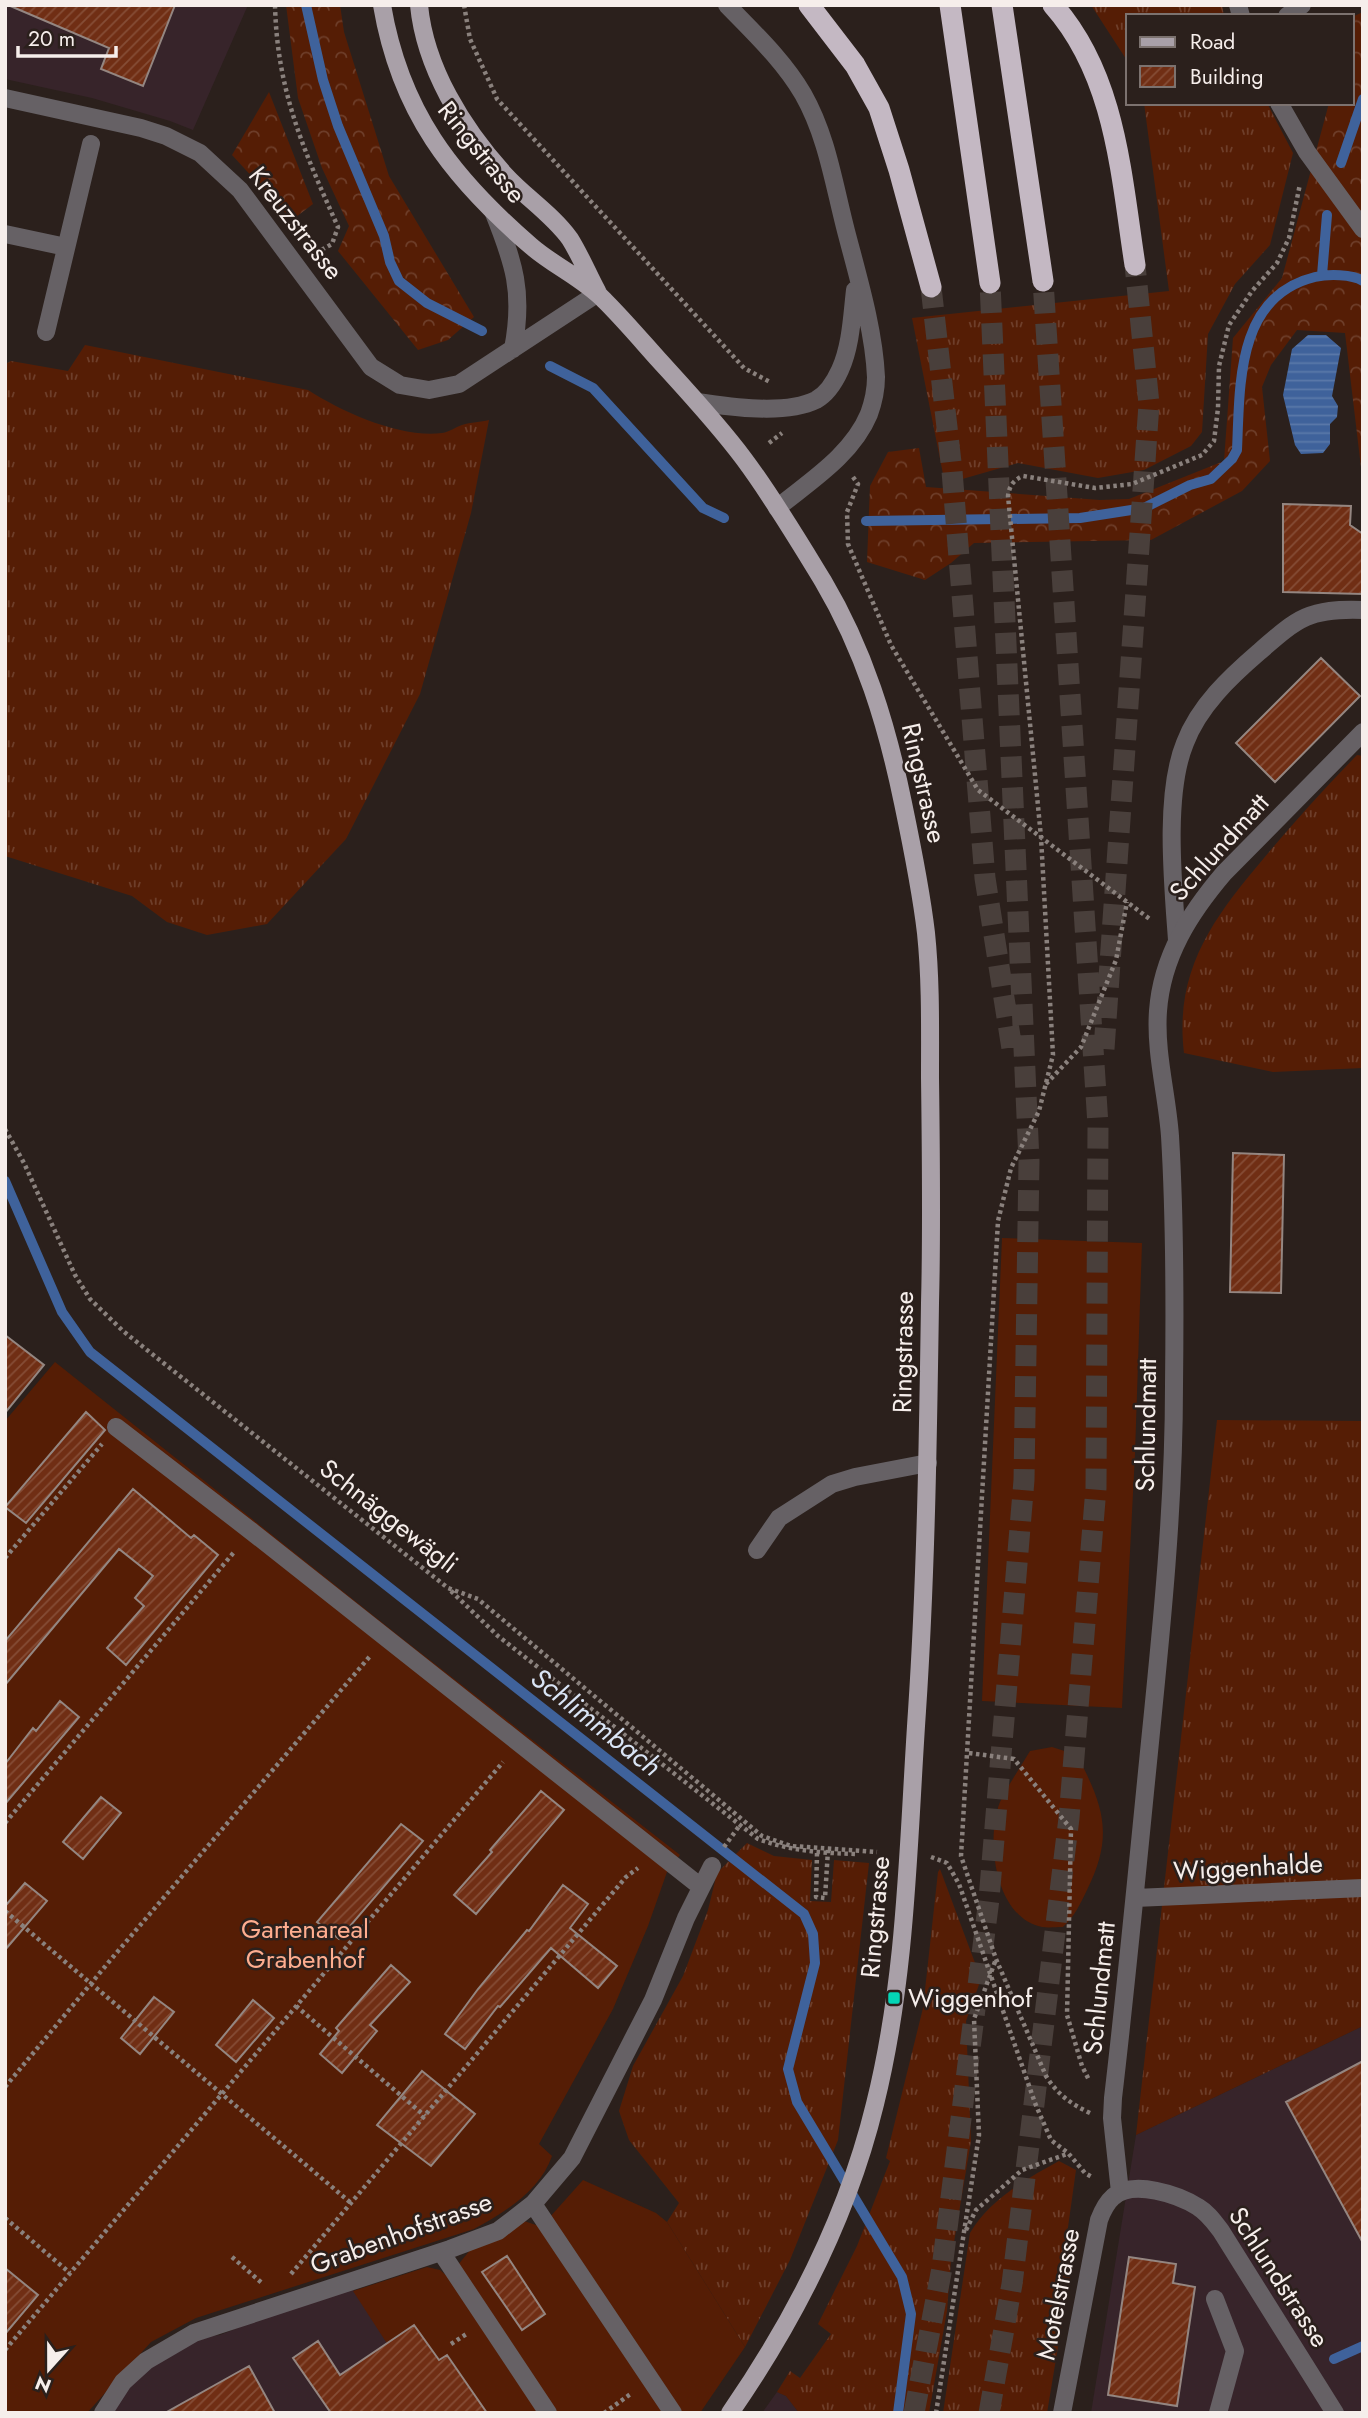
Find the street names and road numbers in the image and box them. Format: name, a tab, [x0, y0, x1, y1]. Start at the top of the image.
street label: Ringstrasse	[429, 93, 535, 211]
street label: Kreuzstrasse	[240, 158, 352, 288]
street label: Ringstrasse	[892, 719, 956, 847]
street label: Schlundmatt	[1160, 784, 1278, 909]
street label: Ringstrasse	[883, 1291, 923, 1413]
street label: Schlundmatt	[1126, 1357, 1166, 1492]
street label: Schnäggewägli	[311, 1450, 467, 1582]
street label: Wiggenhalde	[1172, 1844, 1324, 1890]
street label: Ringstrasse	[851, 1854, 899, 1980]
street label: Schlundmatt	[1073, 1919, 1125, 2056]
street label: Grabenhofstrasse	[305, 2182, 497, 2284]
street label: Schlundstrasse	[1219, 2199, 1339, 2355]
street label: Motelstrasse	[1027, 2225, 1089, 2363]

